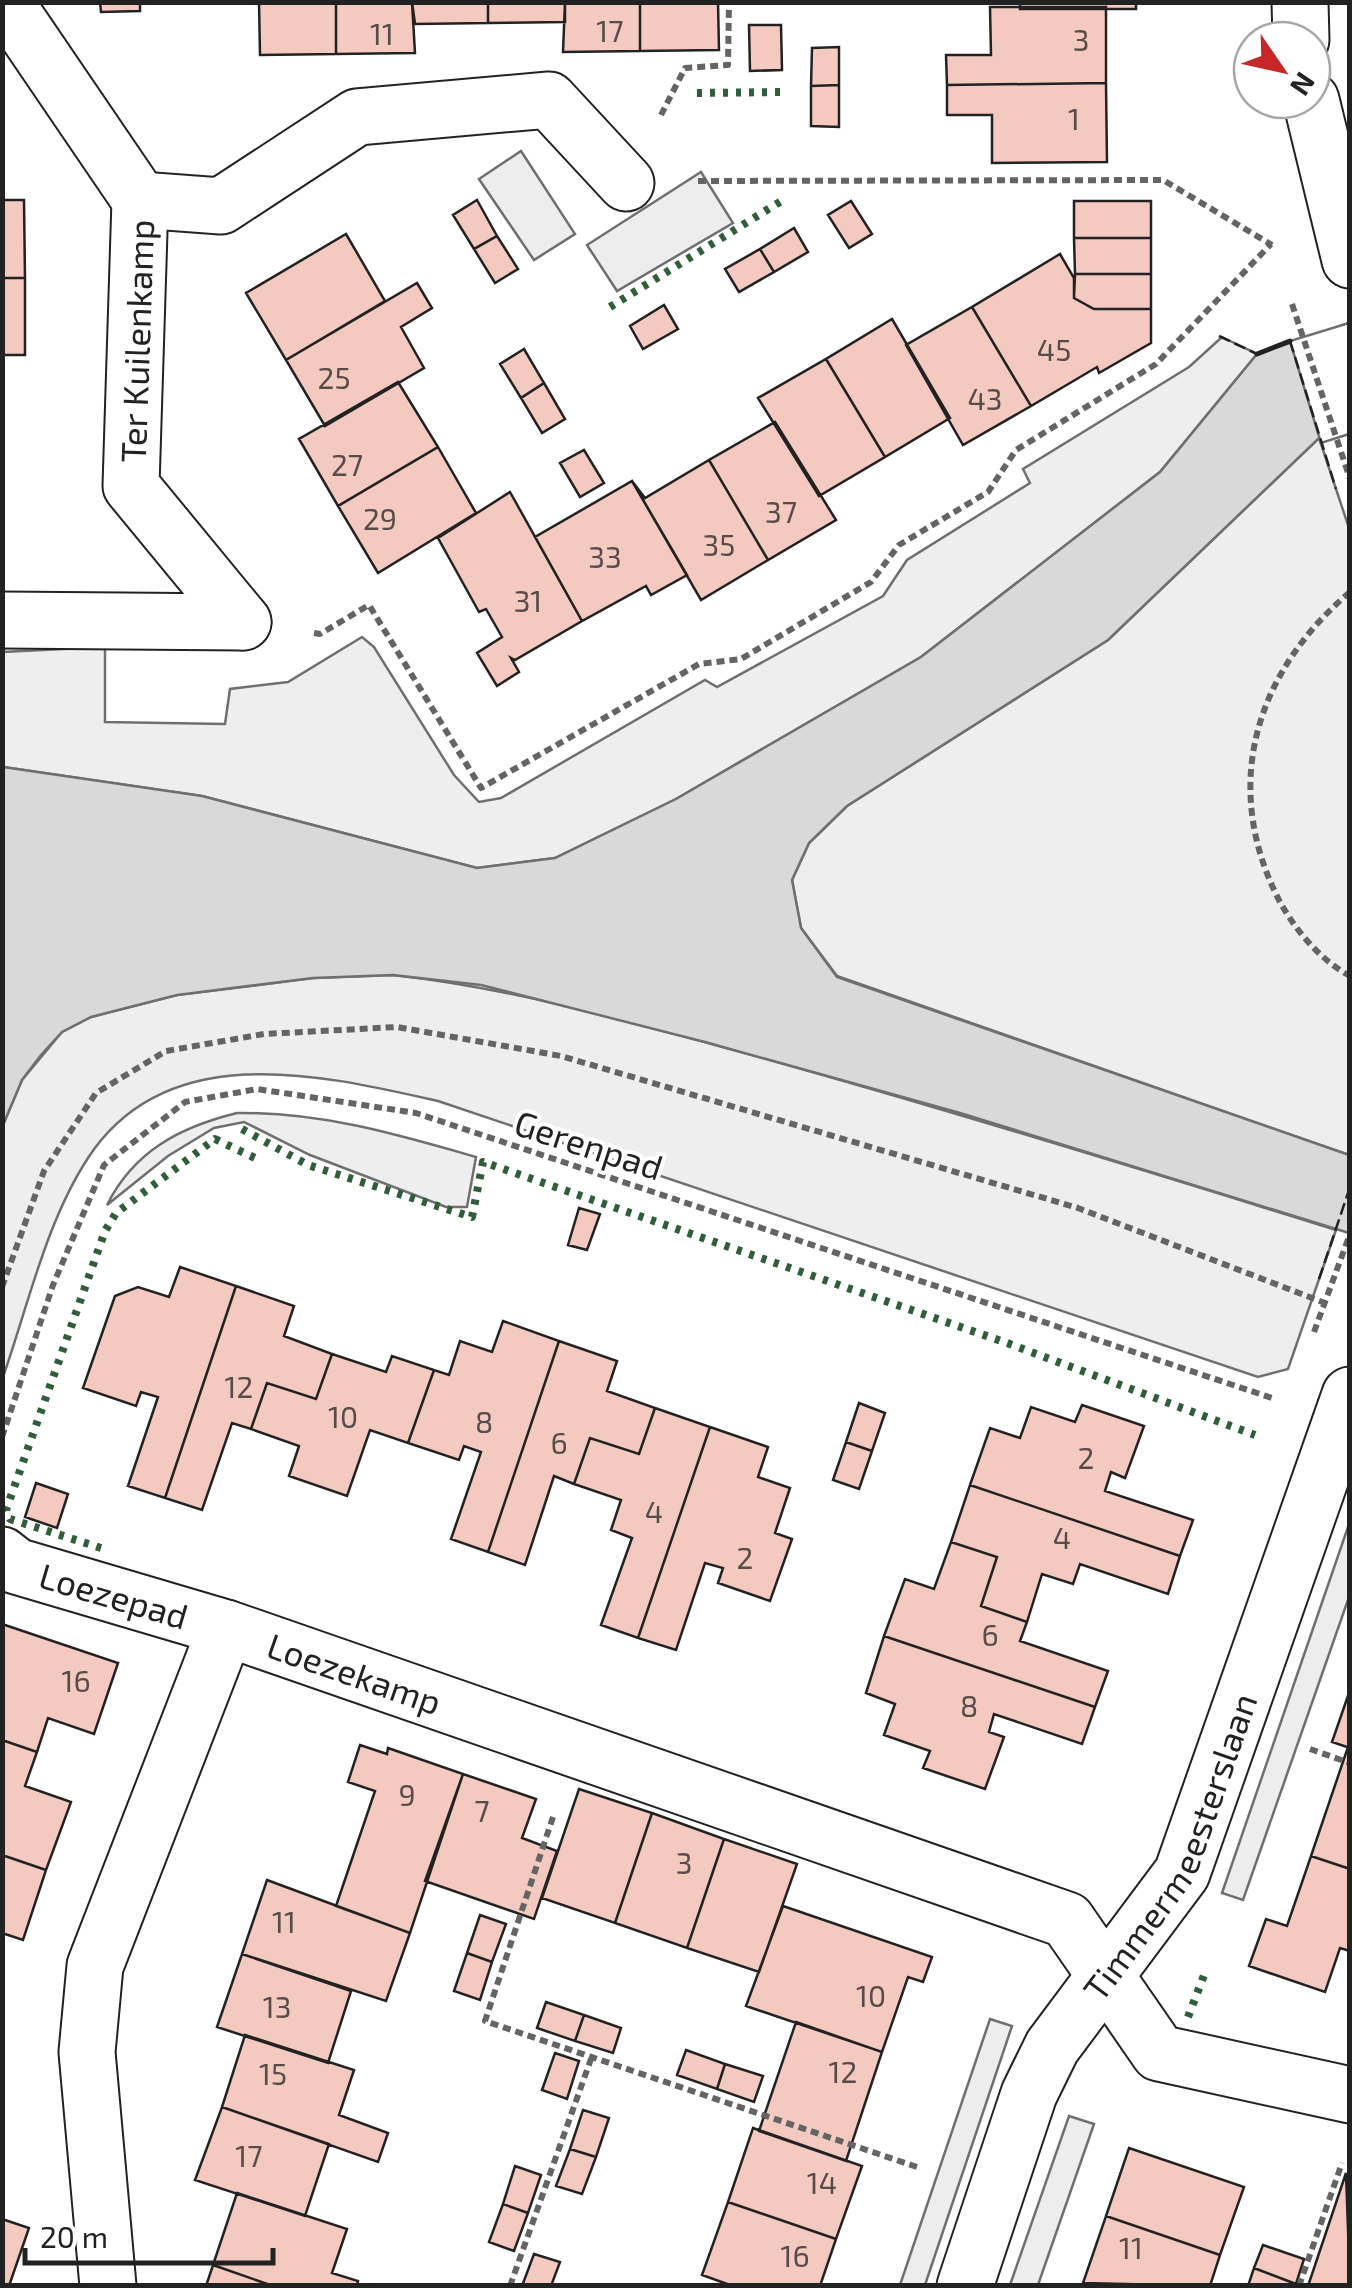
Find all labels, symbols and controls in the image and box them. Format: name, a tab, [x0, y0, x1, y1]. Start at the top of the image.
house number: 17	[596, 12, 624, 48]
house number: 11	[370, 15, 394, 51]
north arrow	[1232, 20, 1332, 120]
house number: 3	[1073, 21, 1089, 57]
text: N	[1284, 67, 1323, 102]
house number: 1	[1068, 100, 1080, 136]
street label: Ter Kuilenkamp	[111, 219, 161, 463]
house number: 45	[1037, 331, 1071, 367]
house number: 25	[318, 359, 350, 395]
house number: 43	[967, 380, 1003, 416]
house number: 27	[331, 446, 363, 482]
house number: 37	[765, 493, 797, 529]
house number: 29	[363, 500, 397, 536]
house number: 35	[703, 526, 735, 562]
house number: 33	[588, 538, 622, 574]
house number: 31	[514, 582, 542, 618]
street label: Gerenpad	[510, 1100, 668, 1188]
house number: 12	[225, 1368, 253, 1404]
house number: 10	[328, 1398, 358, 1434]
house number: 8	[475, 1403, 493, 1439]
house number: 6	[550, 1424, 568, 1460]
house number: 2	[1078, 1439, 1094, 1475]
house number: 4	[645, 1493, 663, 1529]
house number: 4	[1053, 1519, 1071, 1555]
house number: 2	[737, 1539, 753, 1575]
street label: Loezepad	[35, 1553, 193, 1637]
house number: 6	[981, 1616, 999, 1652]
street label: Loezekamp	[262, 1623, 447, 1722]
house number: 16	[61, 1662, 91, 1698]
house number: 8	[960, 1687, 978, 1723]
street label: Timmermeesterslaan	[1074, 1687, 1265, 2008]
house number: 9	[398, 1776, 416, 1812]
house number: 7	[474, 1792, 490, 1828]
house number: 3	[676, 1844, 692, 1880]
house number: 11	[272, 1903, 296, 1939]
house number: 10	[856, 1977, 886, 2013]
house number: 13	[263, 1988, 291, 2024]
house number: 12	[829, 2053, 857, 2089]
house number: 15	[259, 2055, 287, 2091]
house number: 17	[235, 2137, 263, 2173]
house number: 14	[807, 2164, 837, 2200]
scale bar	[25, 2203, 272, 2265]
text: 20 m	[40, 2218, 108, 2254]
house number: 11	[1119, 2229, 1143, 2265]
house number: 16	[780, 2237, 810, 2273]

